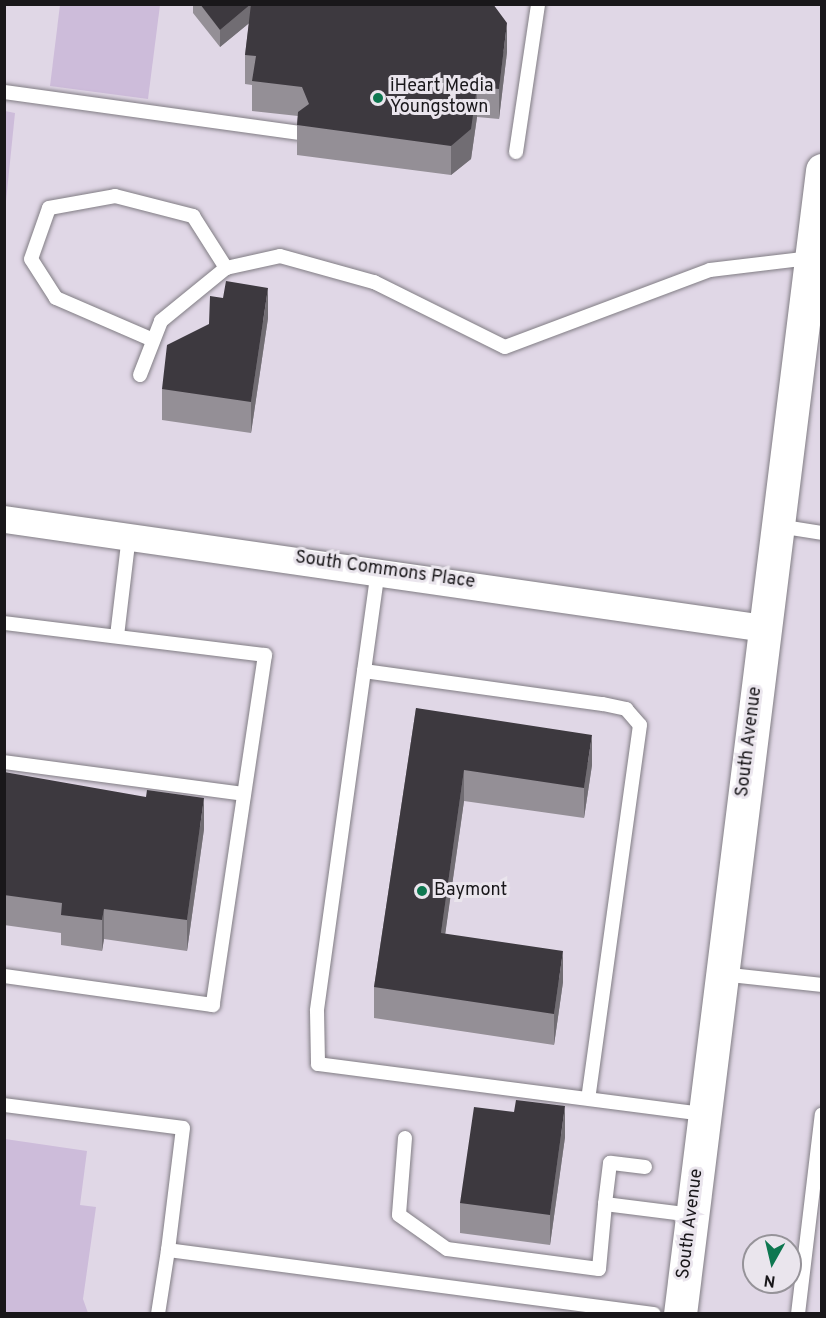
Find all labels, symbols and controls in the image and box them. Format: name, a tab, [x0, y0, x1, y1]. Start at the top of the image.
place label: iHeart Media Youngstown	[390, 77, 493, 119]
marker: iHeart Media Youngstown	[371, 91, 385, 105]
street label: South Commons Place	[294, 548, 476, 594]
street label: South Avenue	[732, 685, 768, 799]
place label: Baymont	[434, 880, 507, 902]
marker: Baymont	[415, 884, 429, 898]
street label: South Avenue	[673, 1167, 709, 1281]
north arrow	[742, 1234, 802, 1294]
text: N	[763, 1269, 777, 1291]

